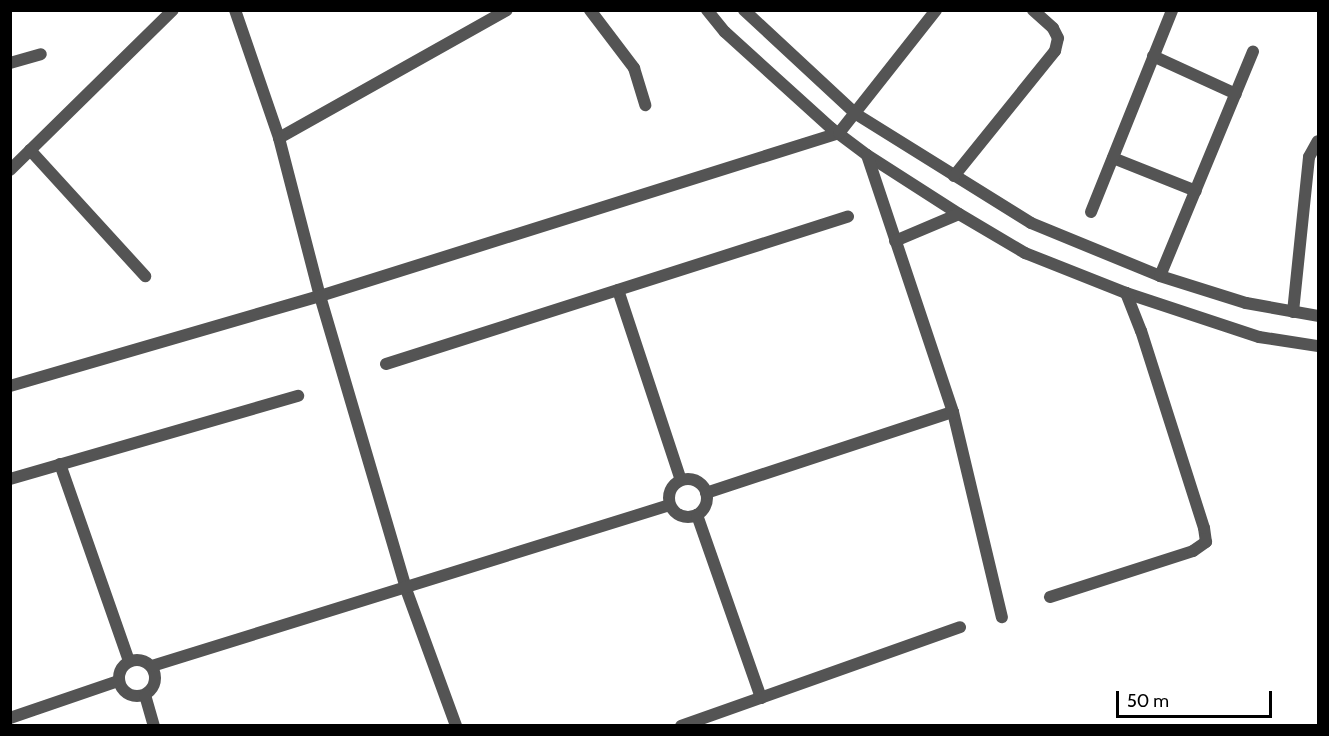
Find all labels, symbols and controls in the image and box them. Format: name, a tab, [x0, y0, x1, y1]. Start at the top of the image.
scale bar	[1119, 679, 1275, 717]
text: 50 m	[1127, 690, 1169, 712]

